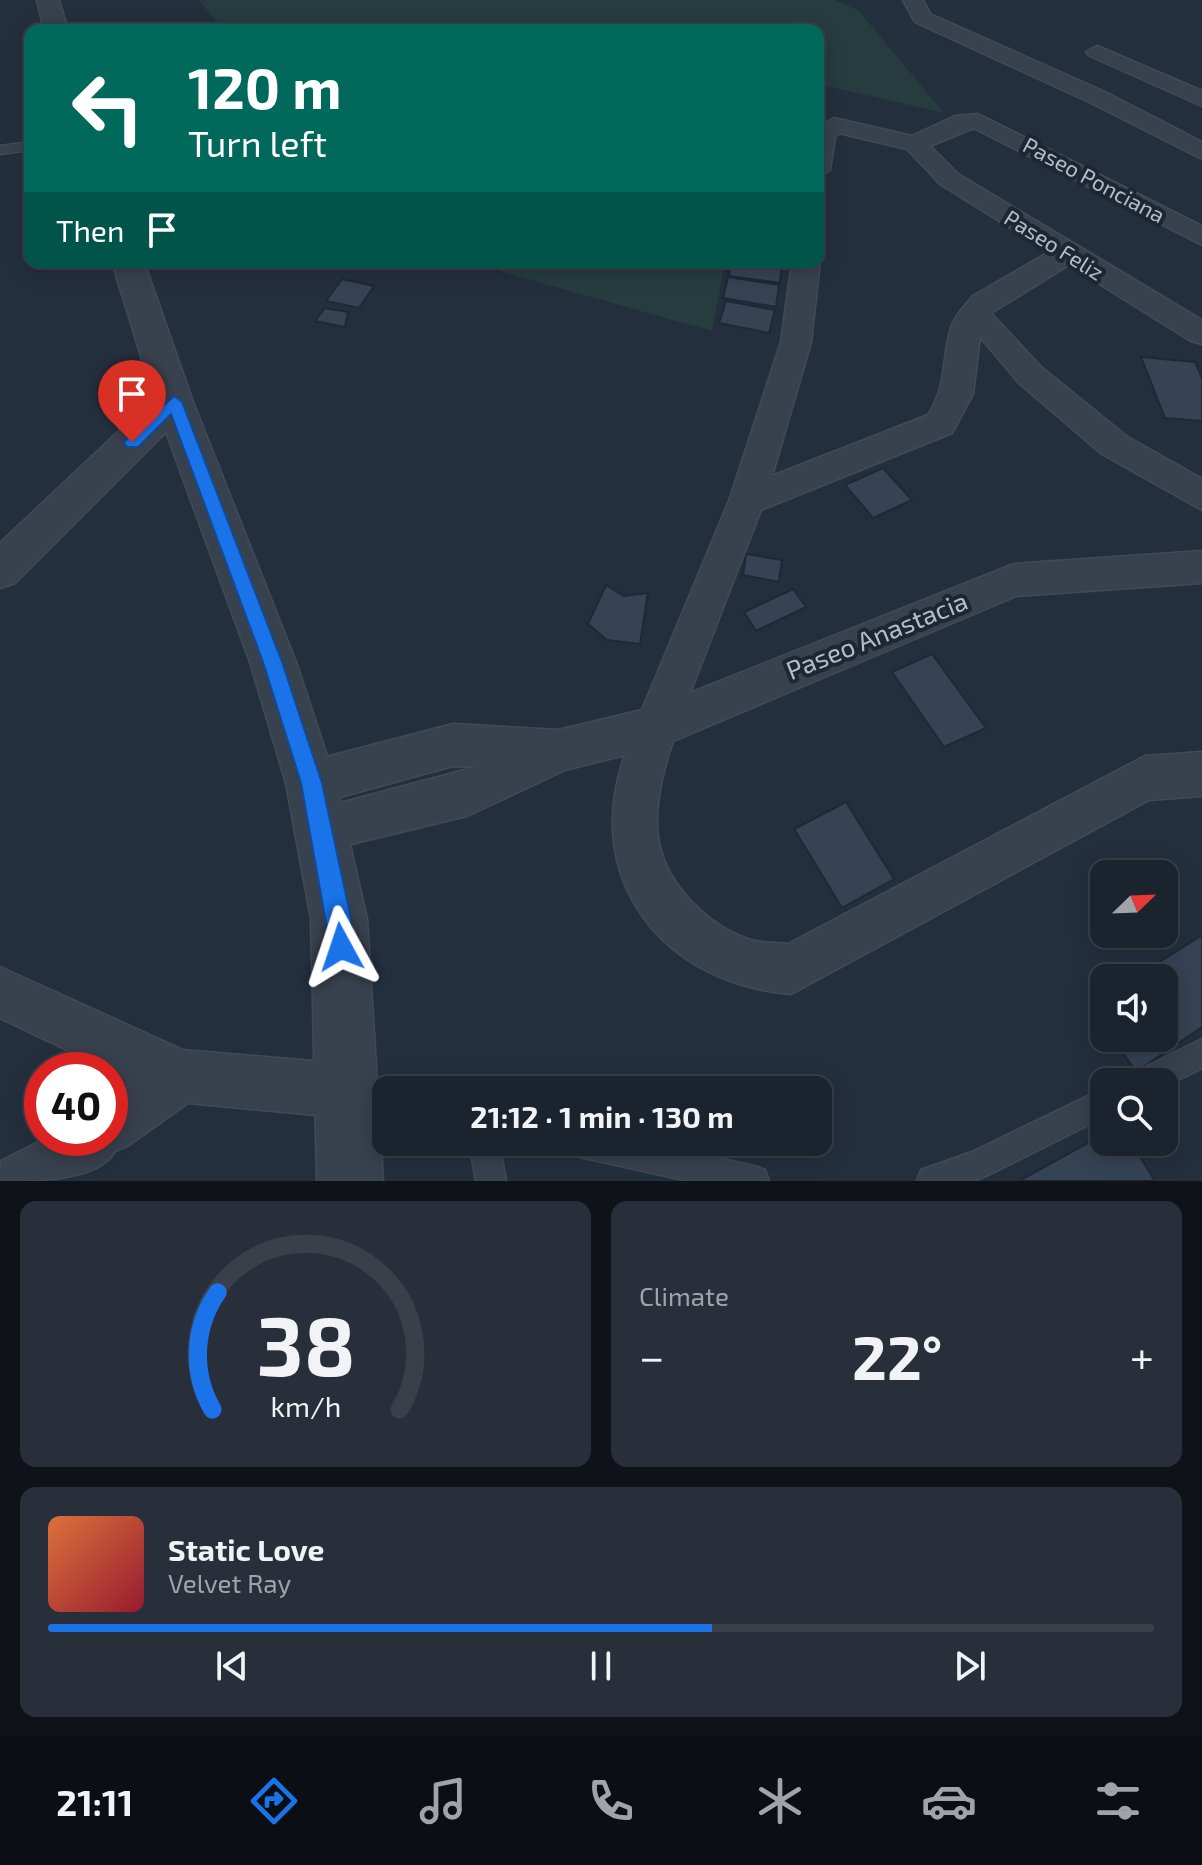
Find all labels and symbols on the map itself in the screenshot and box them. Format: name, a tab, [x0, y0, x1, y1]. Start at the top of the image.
street label: Paseo Ponciana	[1019, 131, 1170, 227]
street label: Paseo Feliz	[1000, 203, 1109, 285]
pin	[98, 360, 166, 442]
street label: Paseo Anastacia	[781, 584, 972, 685]
north arrow	[1090, 860, 1178, 948]
position arrow	[299, 905, 383, 989]
speed limit sign: 40	[24, 1052, 128, 1156]

